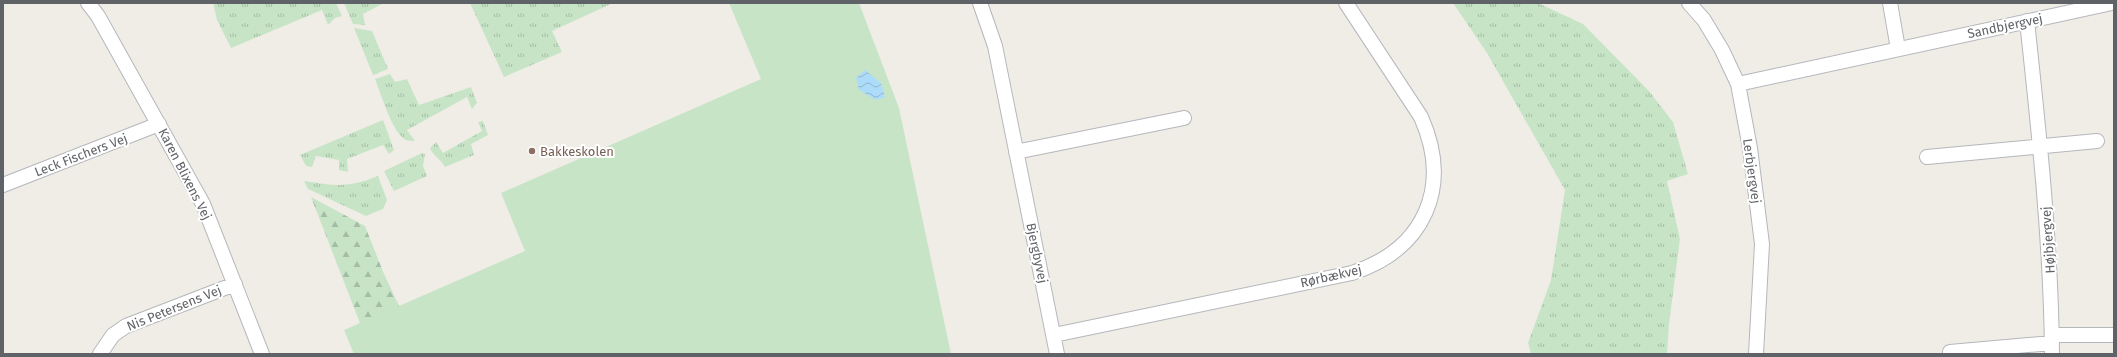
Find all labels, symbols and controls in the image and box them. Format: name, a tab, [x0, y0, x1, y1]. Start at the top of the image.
street label: Sandbjergvej	[1966, 11, 2044, 41]
street label: Karen Blixens Vej	[155, 126, 215, 222]
street label: Leck Fischers Vej	[33, 130, 129, 180]
street label: Lerbjergvej	[1740, 138, 1764, 204]
place label: Bakkeskolen	[540, 144, 614, 159]
marker: Bakkeskolen	[527, 146, 537, 156]
street label: Højbjergvej	[2038, 206, 2058, 274]
street label: Bjergbyvej	[1023, 221, 1051, 285]
street label: Rørbækvej	[1299, 262, 1363, 290]
street label: Nis Petersens Vej	[125, 282, 223, 334]

